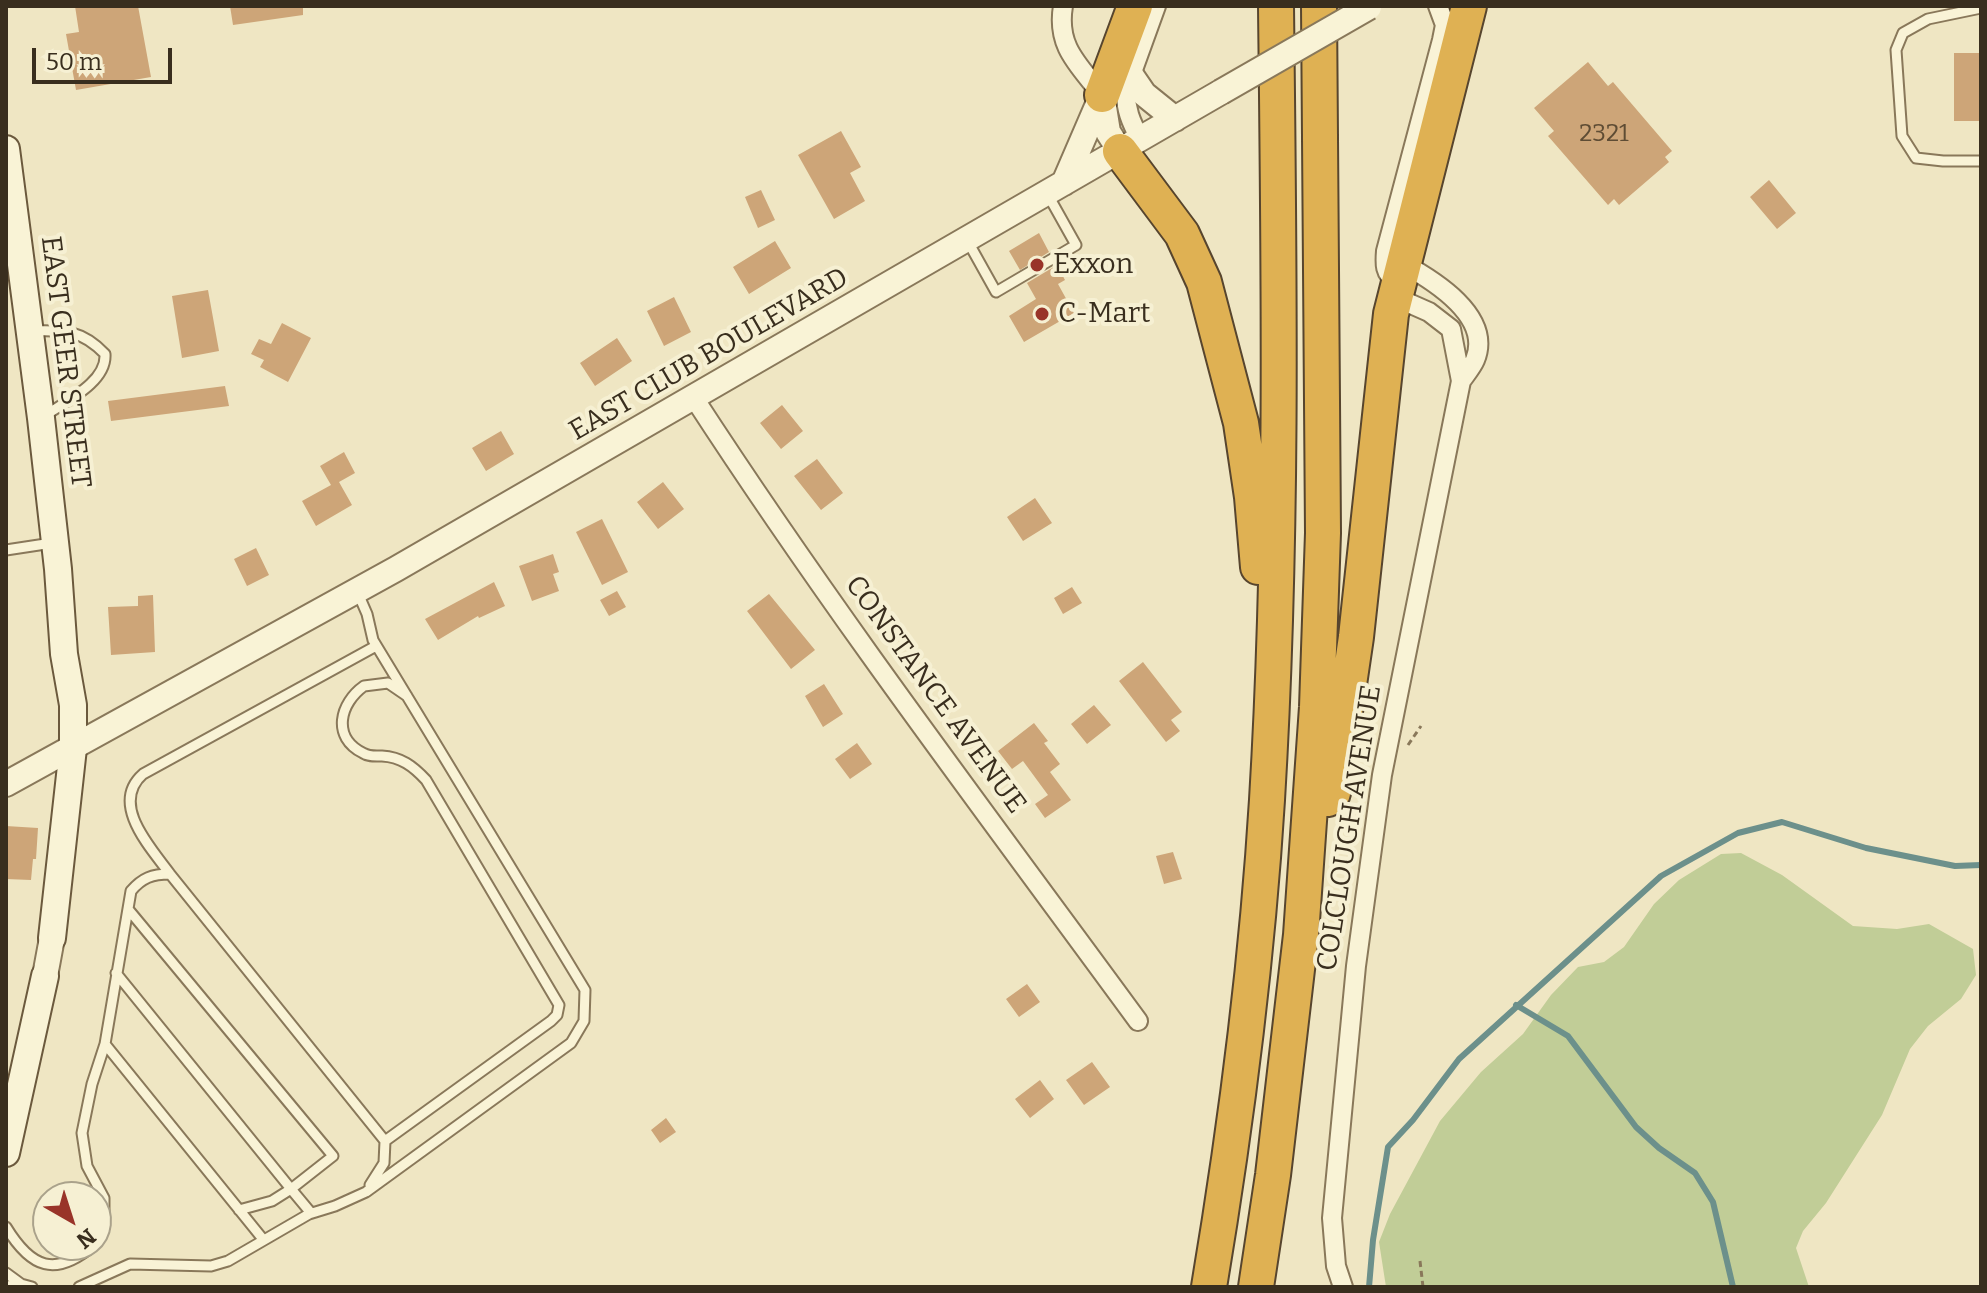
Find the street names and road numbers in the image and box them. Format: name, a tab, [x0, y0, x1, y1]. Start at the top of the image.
street label: EAST GEER STREET	[33, 234, 97, 490]
street label: EAST CLUB BOULEVARD	[564, 261, 854, 449]
street label: CONSTANCE AVENUE	[837, 570, 1033, 820]
street label: COLCLOUGH AVENUE	[1311, 683, 1389, 973]

